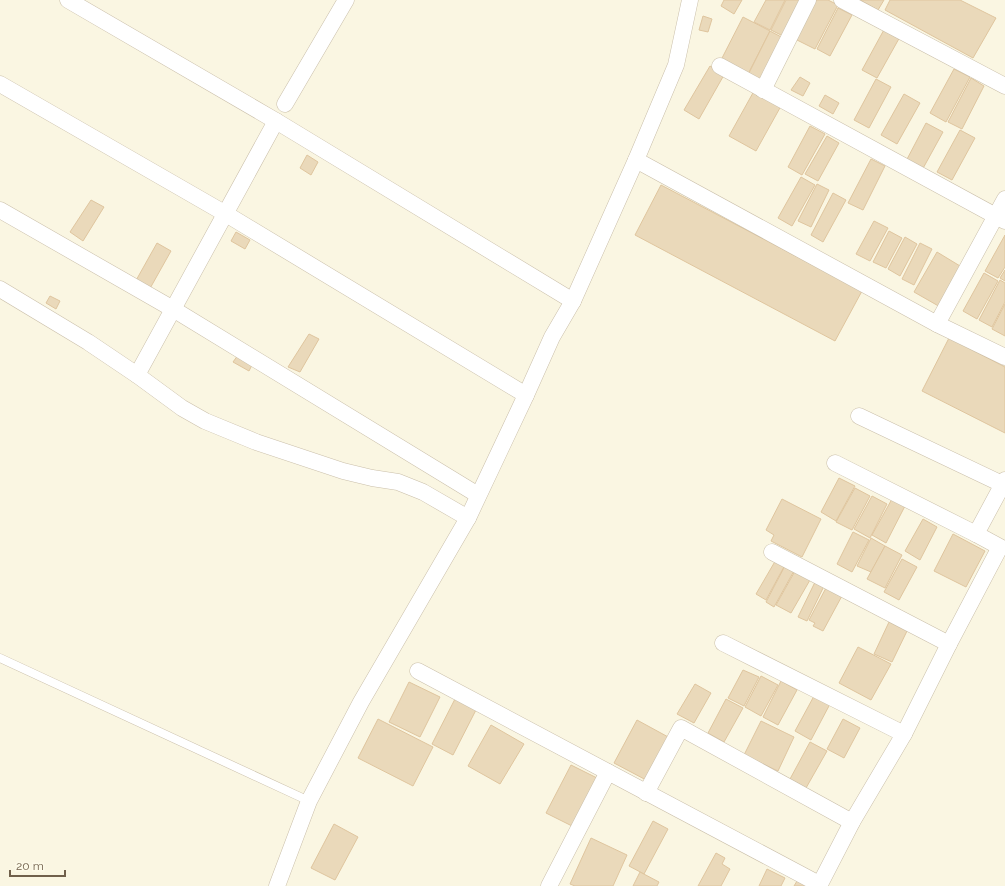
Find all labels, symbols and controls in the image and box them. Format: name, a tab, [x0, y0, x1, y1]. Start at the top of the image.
scale bar	[10, 852, 65, 878]
text: 20 m	[16, 859, 44, 873]

